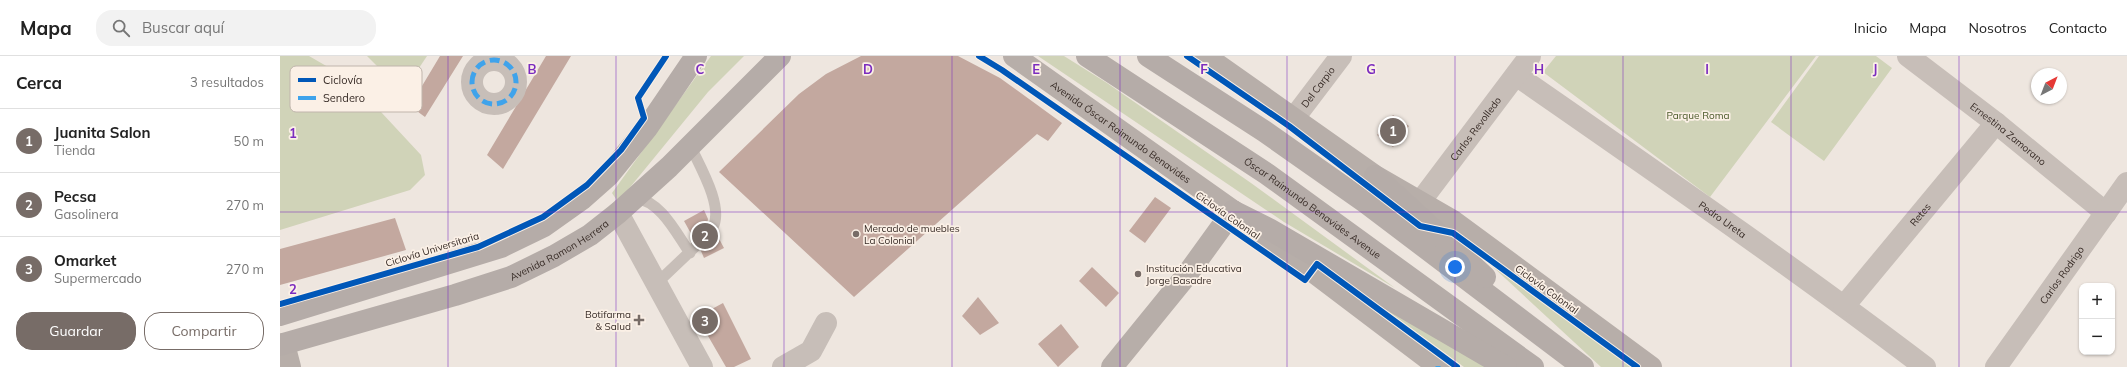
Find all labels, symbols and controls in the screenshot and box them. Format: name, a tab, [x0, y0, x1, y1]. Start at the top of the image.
search box	[96, 10, 376, 46]
text: Mapa	[20, 16, 72, 40]
icon: search	[110, 17, 132, 39]
text: Buscar aquí	[142, 18, 224, 37]
text: Inicio	[1854, 19, 1887, 37]
text: Mapa	[1909, 19, 1947, 37]
text: Nosotros	[1969, 19, 2027, 37]
text: Contacto	[2049, 19, 2107, 37]
text: B	[528, 61, 537, 77]
text: C	[696, 61, 705, 77]
text: D	[863, 61, 873, 77]
text: E	[1032, 61, 1040, 77]
text: F	[1200, 61, 1208, 77]
text: G	[1366, 61, 1376, 77]
text: H	[1534, 61, 1544, 77]
text: I	[1705, 61, 1709, 77]
text: J	[1873, 61, 1877, 77]
street label: Del Carpio	[1298, 64, 1338, 110]
legend	[290, 66, 422, 112]
north arrow	[2031, 68, 2067, 104]
text: Cerca	[16, 72, 62, 93]
text: Ciclovía	[323, 73, 362, 87]
text: 3 resultados	[190, 74, 264, 90]
street label: Avenida Óscar Raimundo Benavides	[1048, 78, 1193, 186]
text: Sendero	[323, 91, 365, 105]
street label: Carlos Revolledo	[1447, 94, 1504, 164]
street label: Ernestina Zamorano	[1968, 100, 2049, 169]
park label: Parque Roma	[1667, 109, 1729, 122]
pin: 1	[1380, 116, 1406, 146]
text: Juanita Salon	[54, 123, 151, 142]
text: 1	[289, 125, 297, 141]
text: 1	[25, 133, 33, 149]
text: 50 m	[234, 133, 264, 149]
text: Tienda	[54, 142, 95, 158]
street label: Óscar Raimundo Benavides Avenue	[1241, 155, 1384, 262]
text: Pecsa	[54, 187, 96, 206]
street label: Ciclovía Colonial	[1193, 188, 1262, 242]
text: 2	[25, 197, 33, 213]
text: 270 m	[226, 197, 264, 213]
street label: Pedro Ureta	[1696, 198, 1749, 241]
street label: Retes	[1907, 201, 1934, 229]
text: Gasolinera	[54, 206, 119, 222]
street label: Avenida Ramon Herrera	[508, 217, 611, 284]
pin: 2	[692, 221, 718, 251]
place label: Mercado de muebles La Colonial	[864, 222, 960, 247]
street label: Ciclovía Universitaria	[384, 229, 480, 270]
marker: Mercado de muebles La Colonial	[851, 229, 861, 239]
street label: Carlos Rodrigo	[2037, 243, 2087, 307]
text: Omarket	[54, 251, 117, 270]
your location	[1445, 257, 1465, 277]
text: 3	[25, 261, 33, 277]
text: 270 m	[226, 261, 264, 277]
place label: Institución Educativa Jorge Basadre	[1146, 262, 1242, 287]
street label: Ciclovía Colonial	[1512, 262, 1581, 317]
marker: Institución Educativa Jorge Basadre	[1133, 269, 1143, 279]
text: Supermercado	[54, 270, 142, 286]
text: 2	[289, 281, 297, 297]
map controls	[2079, 283, 2115, 355]
button: +	[2079, 283, 2115, 319]
pin: 3	[692, 306, 718, 336]
place label: Botifarma & Salud	[585, 308, 631, 333]
button: Guardar	[16, 312, 136, 350]
button: Compartir	[144, 312, 264, 350]
marker: Botifarma & Salud	[634, 315, 644, 325]
button: −	[2079, 319, 2115, 355]

